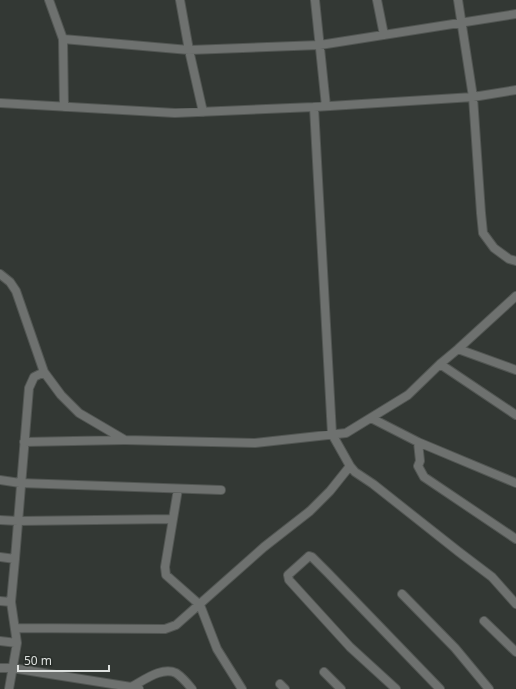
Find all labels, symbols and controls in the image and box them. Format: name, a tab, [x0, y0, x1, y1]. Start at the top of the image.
scale bar	[18, 647, 109, 673]
text: 50 m	[24, 652, 52, 669]

